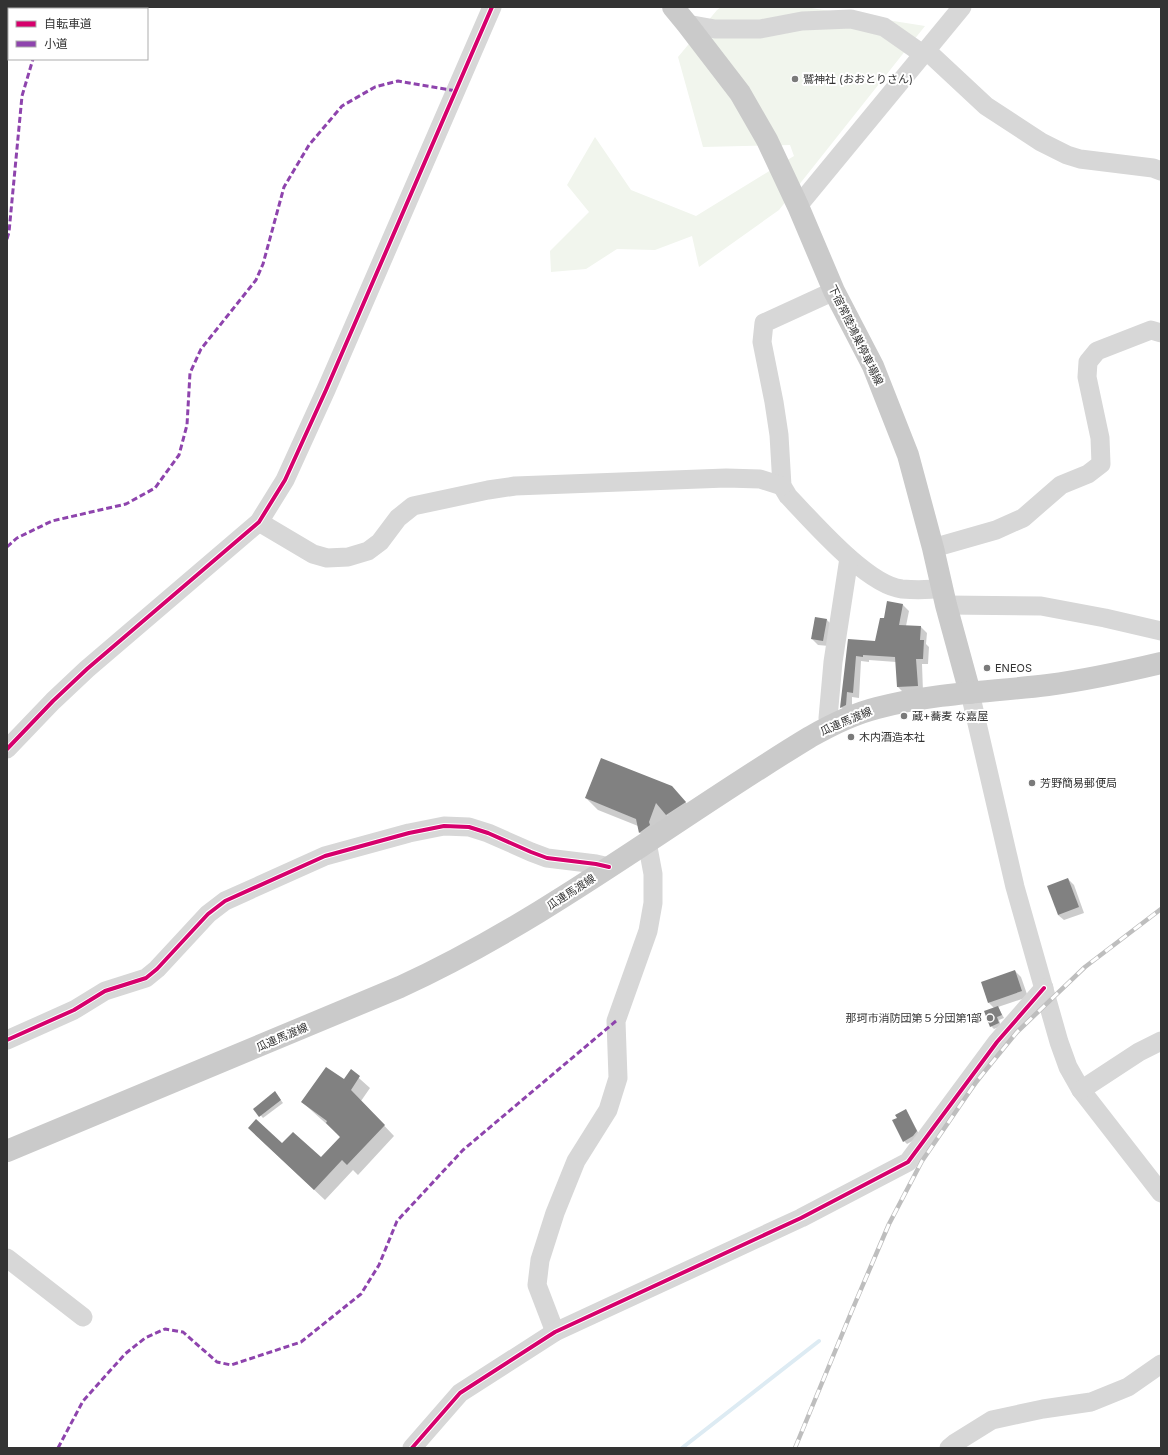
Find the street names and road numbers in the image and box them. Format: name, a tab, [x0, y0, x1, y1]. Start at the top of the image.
street label: 下宿常陸鴻巣停車場線	[826, 282, 886, 388]
street label: 瓜連馬渡線	[818, 704, 874, 738]
street label: 瓜連馬渡線	[544, 871, 598, 913]
street label: 瓜連馬渡線	[254, 1020, 310, 1054]

